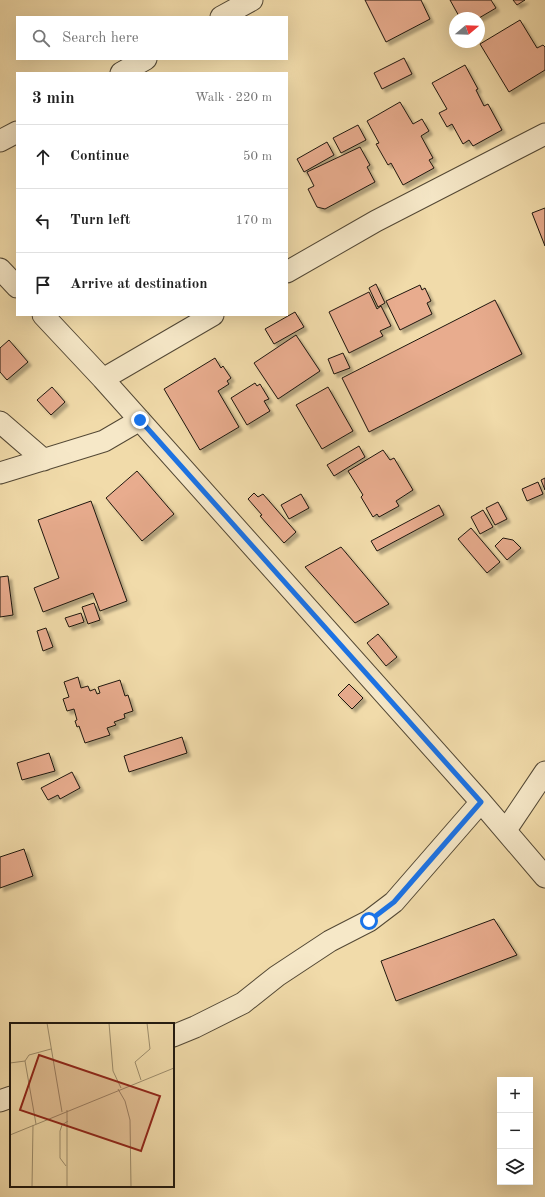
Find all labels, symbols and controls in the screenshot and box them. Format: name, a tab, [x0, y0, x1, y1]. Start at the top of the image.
north arrow	[449, 12, 485, 48]
search box	[16, 16, 288, 60]
icon: search	[30, 27, 52, 49]
text: Search here	[62, 31, 139, 46]
text: 3 min	[32, 90, 75, 107]
text: Walk · 220 m	[195, 91, 272, 104]
icon: ahead	[32, 146, 54, 168]
text: Continue	[70, 149, 129, 164]
text: 50 m	[243, 150, 272, 163]
icon: left	[32, 210, 54, 232]
text: Turn left	[70, 213, 130, 228]
text: 170 m	[235, 214, 272, 227]
icon: arrive	[32, 274, 54, 296]
text: Arrive at destination	[70, 277, 208, 292]
route end	[131, 411, 149, 429]
route start	[360, 912, 378, 930]
inset map	[10, 1023, 174, 1187]
map controls	[497, 1077, 533, 1185]
button: +	[497, 1077, 533, 1113]
button: −	[497, 1113, 533, 1149]
button: layers	[497, 1149, 533, 1185]

